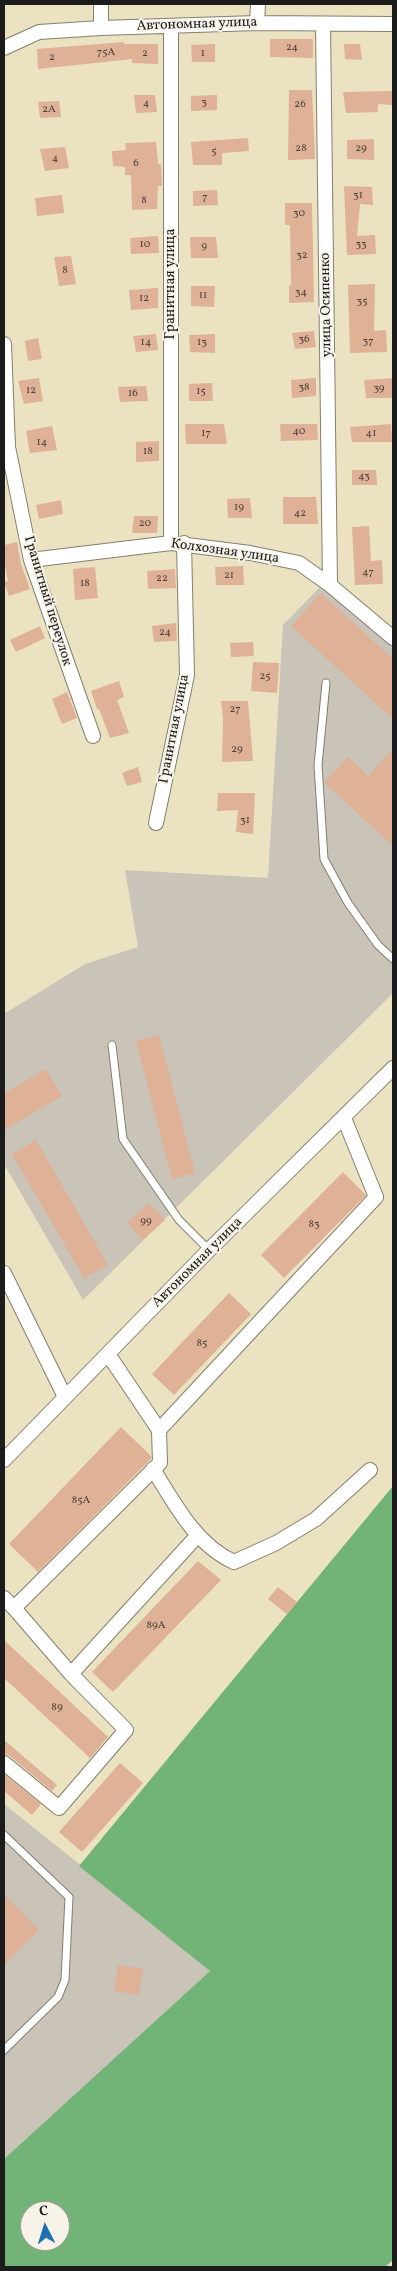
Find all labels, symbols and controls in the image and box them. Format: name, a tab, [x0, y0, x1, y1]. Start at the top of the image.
street label: Автономная улица	[136, 14, 258, 36]
house number: 24	[286, 41, 298, 55]
house number: 75А	[97, 46, 115, 60]
house number: 2	[142, 47, 148, 61]
house number: 1	[201, 47, 205, 61]
house number: 2	[49, 51, 55, 65]
house number: 3	[201, 96, 207, 110]
house number: 4	[143, 97, 149, 111]
house number: 26	[294, 98, 306, 112]
house number: 2А	[42, 103, 56, 117]
house number: 28	[295, 142, 307, 156]
house number: 29	[355, 142, 367, 156]
house number: 5	[211, 145, 217, 159]
house number: 4	[52, 152, 58, 166]
house number: 6	[133, 157, 139, 171]
house number: 31	[353, 189, 363, 203]
house number: 7	[202, 191, 208, 205]
house number: 8	[141, 194, 147, 208]
house number: 30	[293, 207, 305, 221]
street label: Гранитная улица	[163, 229, 179, 339]
house number: 10	[140, 238, 150, 252]
house number: 33	[355, 238, 367, 252]
house number: 9	[201, 240, 207, 254]
house number: 32	[296, 249, 308, 263]
street label: улица Осипенко	[318, 252, 336, 358]
house number: 8	[62, 264, 68, 278]
house number: 34	[295, 286, 307, 300]
house number: 11	[199, 289, 207, 303]
house number: 12	[139, 292, 149, 306]
house number: 35	[357, 295, 367, 309]
house number: 36	[298, 333, 310, 347]
house number: 37	[363, 335, 373, 349]
house number: 14	[141, 336, 151, 350]
house number: 13	[197, 336, 207, 350]
house number: 38	[298, 381, 310, 395]
house number: 39	[373, 382, 385, 396]
house number: 12	[26, 384, 36, 398]
house number: 15	[196, 385, 206, 399]
house number: 16	[128, 387, 138, 401]
house number: 40	[293, 425, 305, 439]
house number: 17	[201, 427, 211, 441]
house number: 41	[366, 427, 376, 441]
house number: 14	[37, 436, 47, 450]
house number: 18	[143, 445, 153, 459]
house number: 43	[358, 470, 370, 484]
house number: 19	[234, 501, 244, 515]
house number: 42	[294, 507, 306, 521]
house number: 20	[139, 517, 151, 531]
street label: Гранитный переулок	[19, 534, 75, 668]
street label: Колхозная улица	[170, 536, 280, 568]
house number: 47	[362, 566, 374, 580]
house number: 21	[224, 569, 234, 583]
house number: 22	[156, 572, 168, 586]
house number: 18	[80, 577, 90, 591]
house number: 24	[159, 626, 171, 640]
house number: 25	[259, 670, 271, 684]
street label: Гранитная улица	[156, 673, 194, 785]
house number: 27	[230, 703, 240, 717]
house number: 29	[231, 743, 243, 757]
house number: 31	[240, 814, 250, 828]
street label: Автономная улица	[149, 1214, 247, 1312]
house number: 99	[140, 1215, 152, 1229]
house number: 83	[308, 1218, 320, 1232]
house number: 85	[197, 1337, 207, 1351]
house number: 85А	[72, 1494, 90, 1508]
house number: 89А	[146, 1619, 166, 1633]
house number: 89	[51, 1701, 63, 1715]
north arrow	[20, 2201, 70, 2251]
text: С	[38, 2202, 49, 2221]

